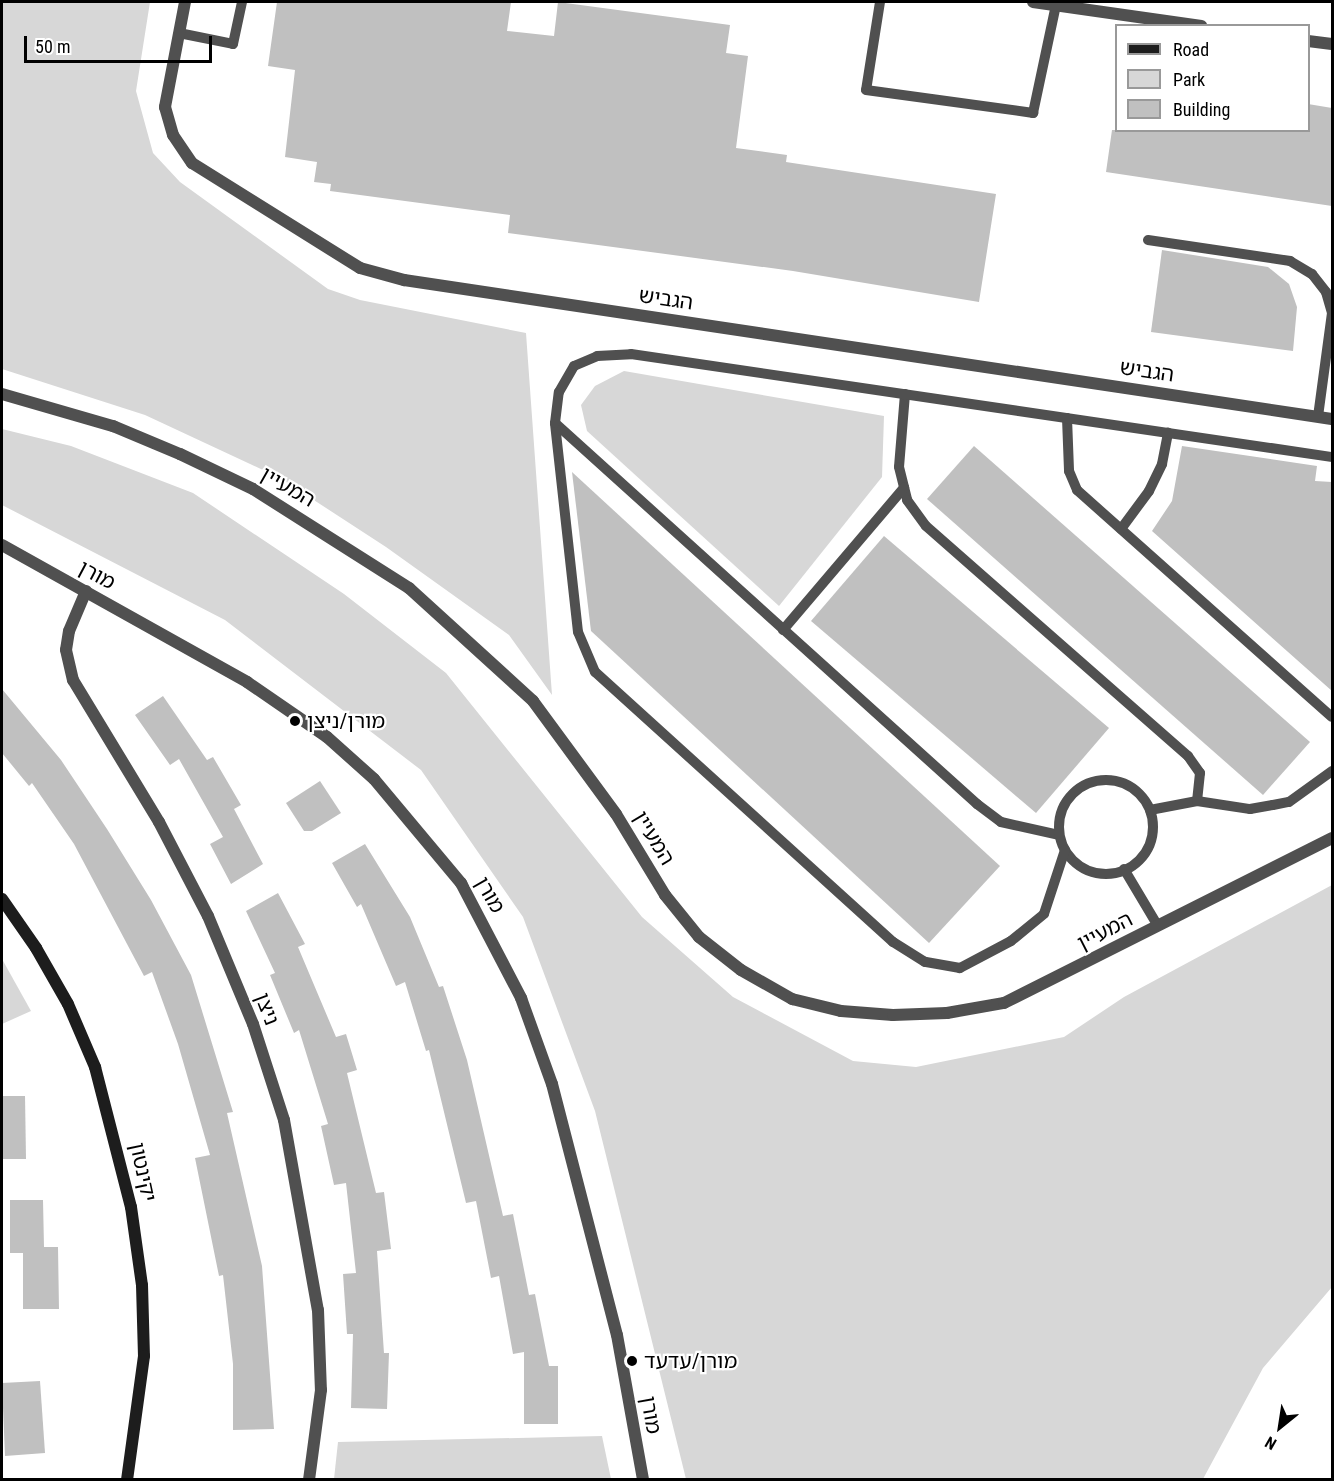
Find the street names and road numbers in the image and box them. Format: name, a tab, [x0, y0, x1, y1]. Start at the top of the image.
street label: הגביש	[637, 283, 695, 315]
street label: הגביש	[1118, 355, 1176, 387]
street label: המעיין	[256, 461, 320, 513]
street label: מורן	[74, 555, 120, 595]
street label: המעיין	[628, 806, 680, 870]
street label: מורן	[470, 872, 510, 918]
street label: המעיין	[1073, 906, 1137, 956]
street label: ניצן	[249, 989, 285, 1029]
street label: יקינטון	[124, 1140, 162, 1204]
street label: מורן	[635, 1394, 667, 1436]

